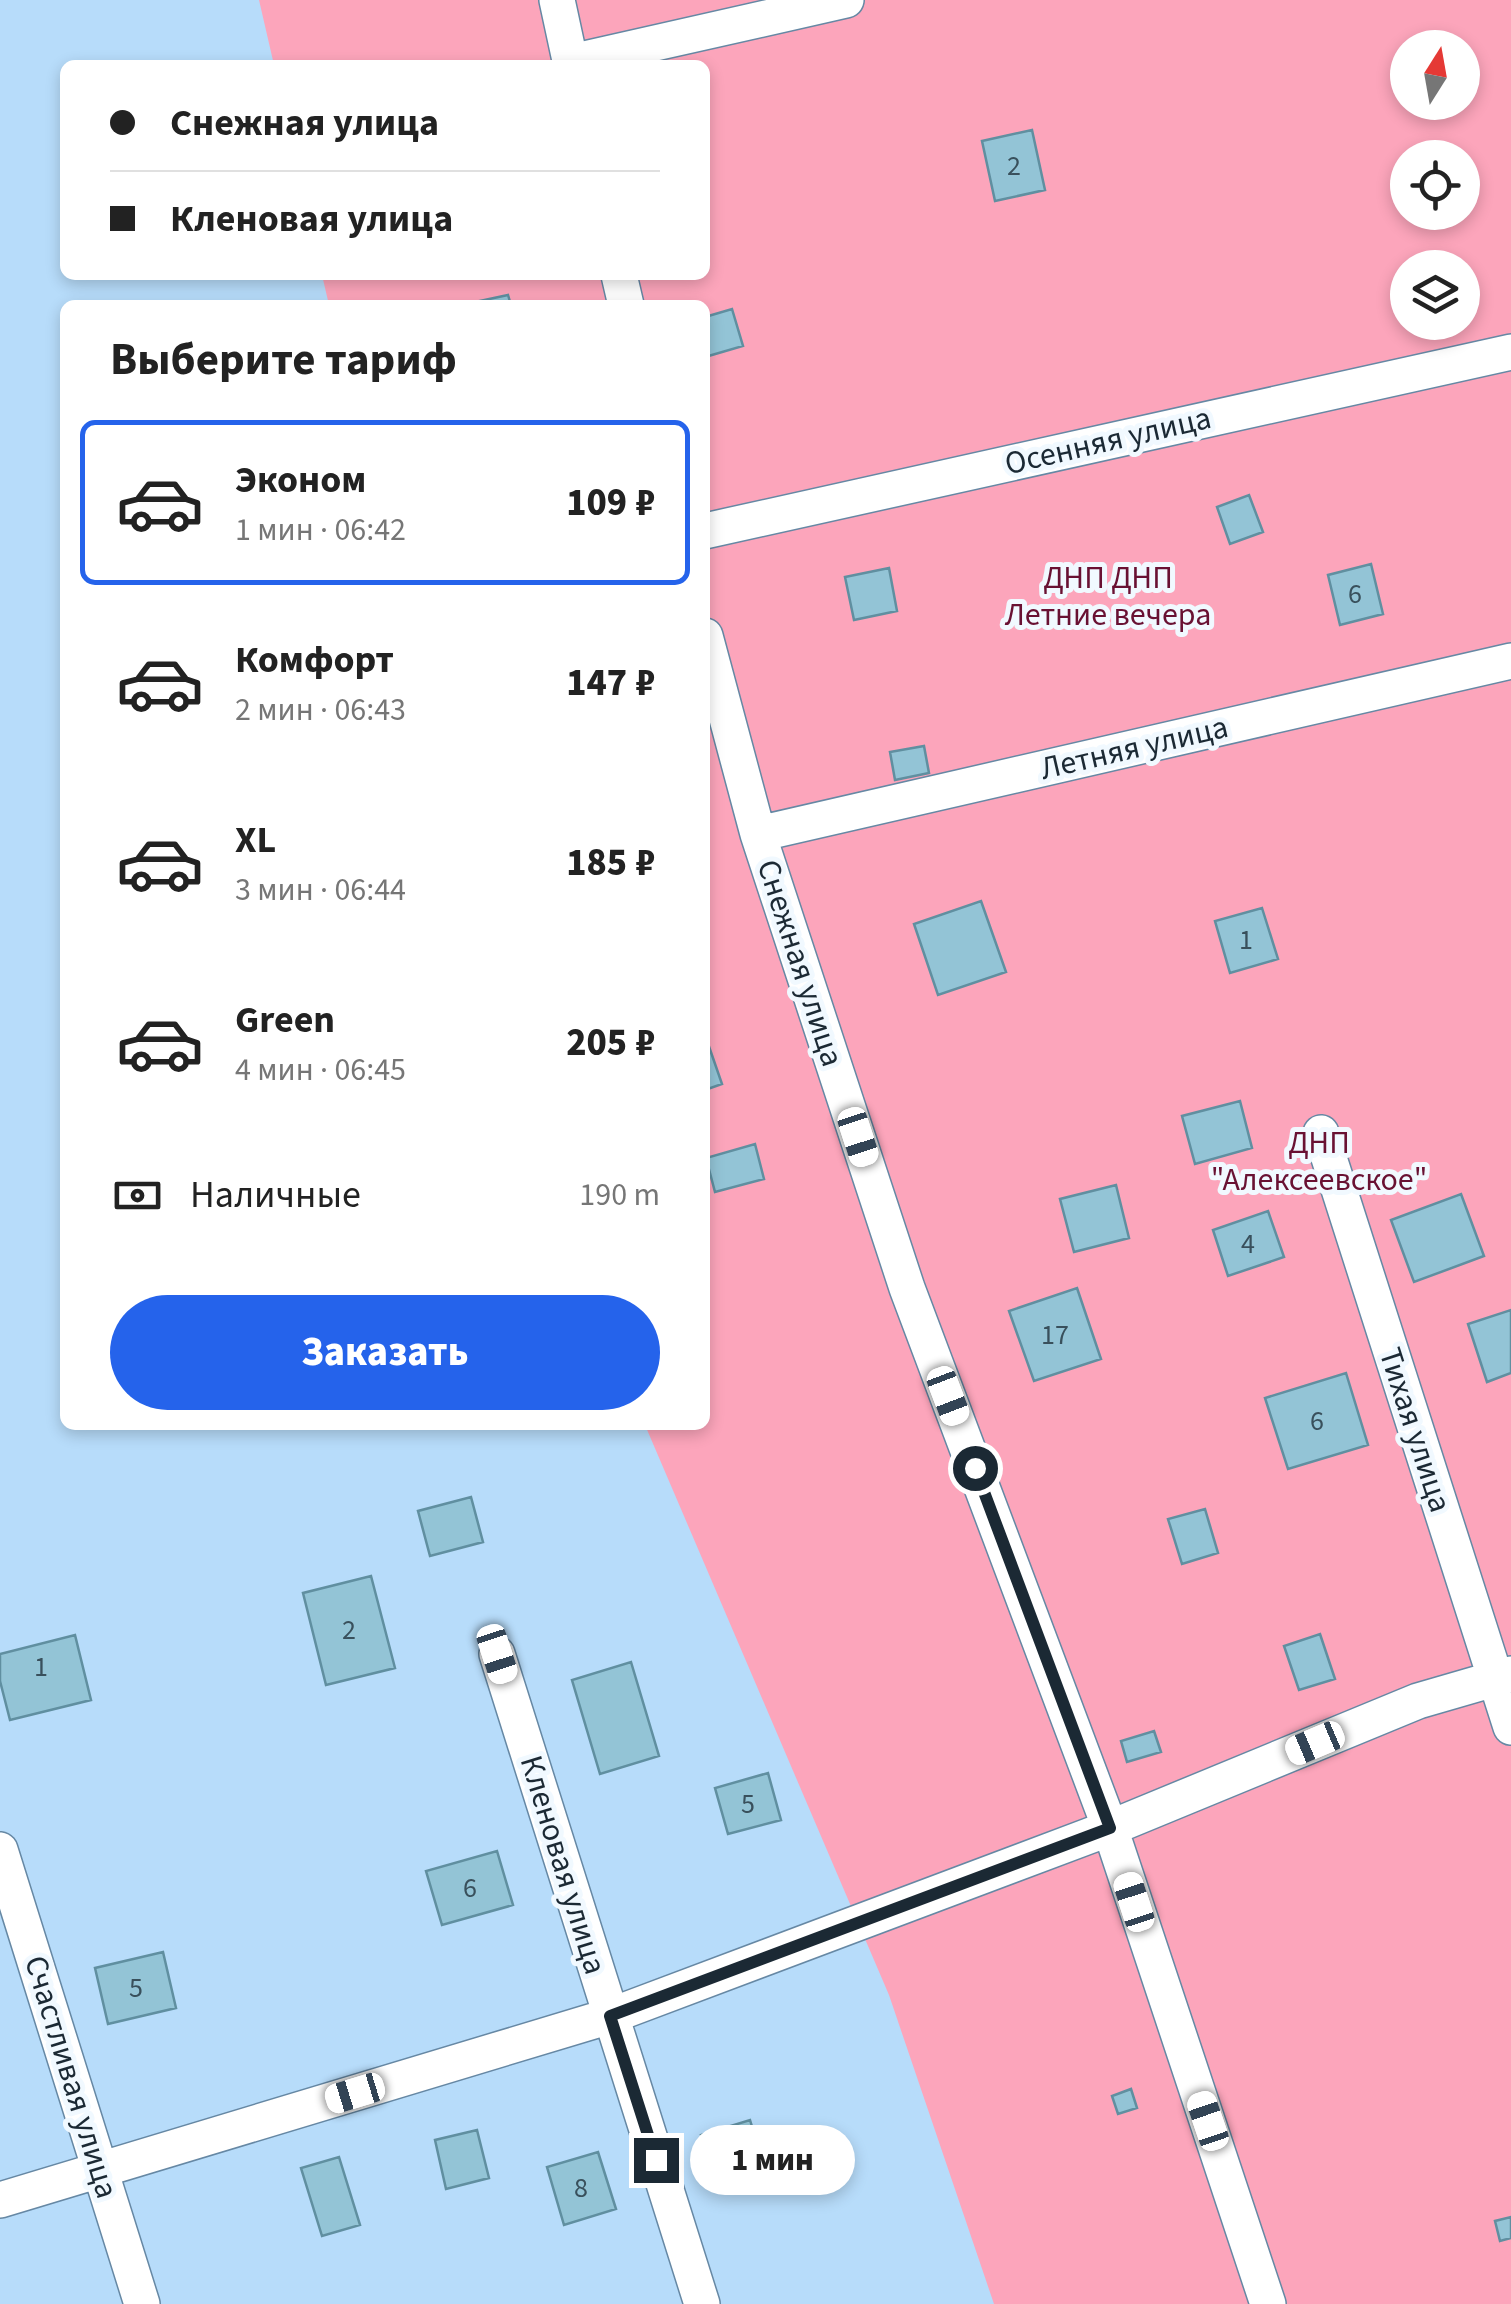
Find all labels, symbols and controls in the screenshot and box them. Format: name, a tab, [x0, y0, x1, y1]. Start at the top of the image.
north arrow	[1390, 30, 1480, 120]
map controls	[1390, 30, 1480, 340]
text: Снежная улица	[170, 96, 439, 150]
button: locate	[1390, 140, 1480, 230]
house number: 2	[1007, 146, 1021, 186]
text: Кленовая улица	[170, 192, 453, 246]
button: layers	[1390, 250, 1480, 340]
text: Выберите тариф	[110, 328, 457, 392]
street label: Осенняя улица	[1000, 395, 1216, 487]
text: Эконом	[235, 453, 366, 507]
icon: car	[115, 458, 205, 548]
text: 109 ₽	[566, 476, 655, 530]
text: 1 мин · 06:42	[235, 507, 406, 553]
park label: ДНП ДНП Летние вечера	[1005, 555, 1211, 638]
house number: 6	[1348, 574, 1362, 614]
text: Комфорт	[235, 633, 394, 687]
icon: car	[115, 638, 205, 728]
text: 147 ₽	[566, 656, 655, 710]
text: 2 мин · 06:43	[235, 687, 406, 733]
street label: Летняя улица	[1035, 704, 1233, 792]
text: XL	[235, 813, 276, 867]
icon: car	[115, 818, 205, 908]
text: 185 ₽	[566, 836, 655, 890]
street label: Снежная улица	[745, 854, 855, 1072]
text: 3 мин · 06:44	[235, 867, 406, 913]
house number: 1	[1239, 920, 1253, 960]
text: Green	[235, 993, 335, 1047]
icon: car	[115, 998, 205, 1088]
text: 205 ₽	[566, 1016, 655, 1070]
text: 4 мин · 06:45	[235, 1047, 406, 1093]
car	[834, 1104, 882, 1170]
park label: ДНП "Алексеевское"	[1211, 1120, 1427, 1203]
icon: cash	[110, 1168, 165, 1223]
text: Наличные	[190, 1168, 361, 1222]
text: 190 m	[579, 1172, 660, 1218]
house number: 4	[1241, 1224, 1255, 1264]
button: Заказать	[110, 1295, 660, 1410]
house number: 17	[1041, 1315, 1069, 1355]
street label: Тихая улица	[1367, 1342, 1463, 1518]
car	[923, 1363, 973, 1429]
house number: 6	[1310, 1401, 1324, 1441]
route start	[953, 1446, 998, 1491]
house number: 2	[342, 1610, 356, 1650]
car	[473, 1621, 521, 1687]
house number: 1	[34, 1647, 48, 1687]
car	[1282, 1717, 1348, 1769]
street label: Кленовая улица	[508, 1750, 618, 1980]
house number: 5	[741, 1784, 755, 1824]
house number: 6	[463, 1868, 477, 1908]
car	[1110, 1869, 1158, 1935]
street label: Счастливая улица	[12, 1950, 130, 2204]
house number: 5	[129, 1968, 143, 2008]
car	[322, 2070, 388, 2116]
car	[1184, 2088, 1232, 2154]
callout: 1 мин	[691, 2125, 856, 2195]
text: 1 мин	[731, 2137, 814, 2183]
route end	[634, 2138, 679, 2183]
house number: 8	[574, 2168, 588, 2208]

